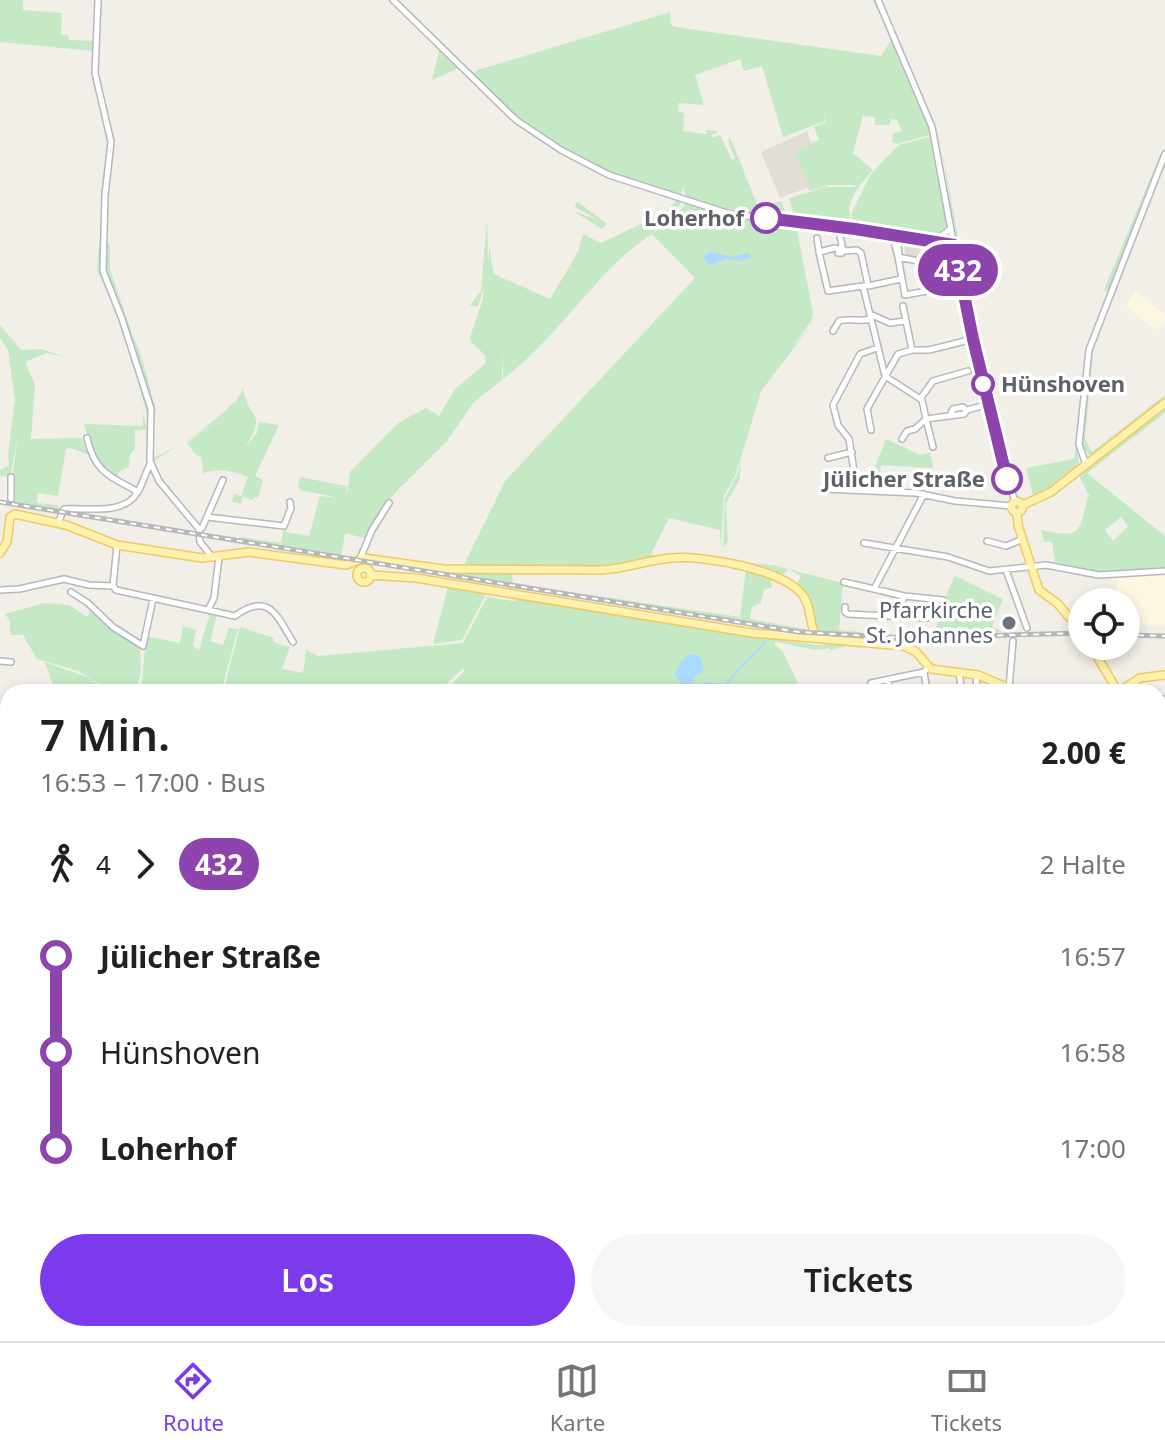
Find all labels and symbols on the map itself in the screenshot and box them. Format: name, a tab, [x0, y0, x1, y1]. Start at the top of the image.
place label: Loherhof	[644, 202, 745, 232]
marker: Loherhof	[751, 203, 781, 233]
line badge: 432	[912, 244, 1004, 296]
place label: Hünshoven	[1001, 368, 1125, 398]
marker: Hünshoven	[972, 373, 994, 395]
place label: Jülicher Straße	[821, 463, 985, 493]
marker: Jülicher Straße	[992, 464, 1022, 494]
place label: Pfarrkirche St. Johannes	[866, 594, 993, 649]
marker: Pfarrkirche St. Johannes	[1000, 614, 1018, 632]

